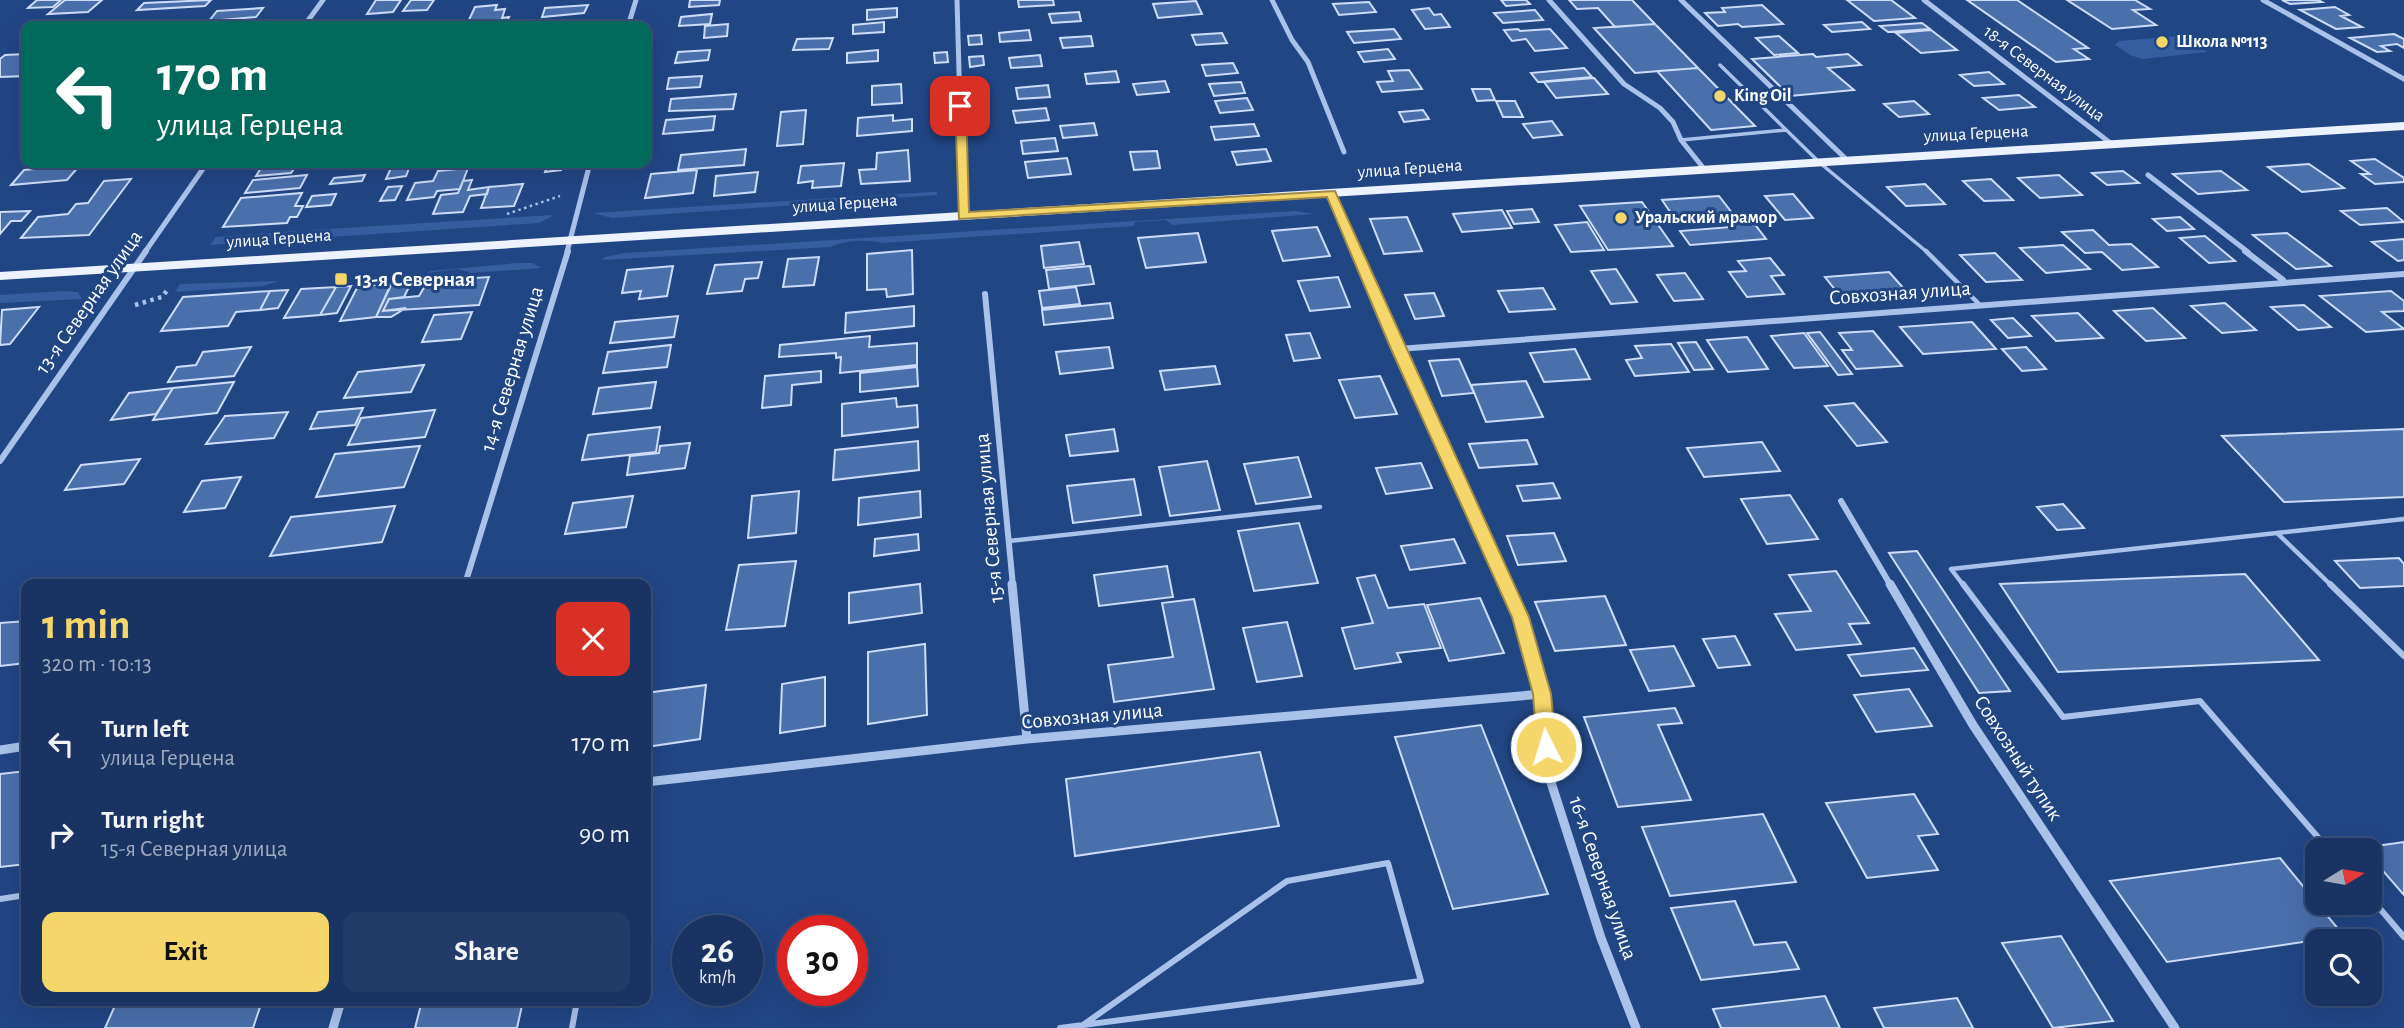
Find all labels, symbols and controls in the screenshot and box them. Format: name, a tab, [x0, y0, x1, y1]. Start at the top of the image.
street label: 18-я Северная улица	[1980, 23, 2108, 125]
place label: Школа №113	[2176, 33, 2268, 51]
marker: Школа №113	[2154, 34, 2170, 50]
icon: left	[42, 49, 133, 140]
text: 170 m	[157, 51, 268, 100]
pin	[930, 76, 990, 136]
icon: arrive	[941, 87, 979, 125]
place label: King Oil	[1734, 87, 1791, 105]
marker: King Oil	[1712, 88, 1728, 104]
text: улица Герцена	[157, 109, 344, 141]
street label: улица Герцена	[1922, 122, 2029, 146]
street label: улица Герцена	[1356, 156, 1463, 182]
street label: улица Герцена	[791, 191, 898, 217]
place label: Уральский мрамор	[1635, 209, 1777, 227]
marker: Уральский мрамор	[1613, 210, 1629, 226]
street label: 13-я Северная улица	[32, 226, 147, 378]
street label: улица Герцена	[225, 226, 332, 252]
place label: 13-я Северная	[355, 269, 475, 290]
marker: 13-я Северная	[333, 271, 349, 287]
street label: Совхозная улица	[1828, 278, 1972, 308]
street label: 14-я Северная улица	[477, 284, 547, 454]
street label: 15-я Северная улица	[971, 432, 1007, 604]
button: close	[556, 602, 630, 676]
text: 1 min	[42, 604, 131, 646]
text: 320 m · 10:13	[42, 653, 152, 676]
street label: Совхозный тупик	[1970, 692, 2066, 825]
street label: Совхозная улица	[1020, 699, 1164, 733]
position arrow	[1509, 710, 1583, 784]
text: Turn left	[101, 716, 189, 742]
icon: left	[42, 725, 80, 763]
text: 170 m	[571, 730, 630, 756]
text: улица Герцена	[101, 747, 235, 770]
street label: 16-я Северная улица	[1565, 794, 1641, 963]
text: Turn right	[101, 807, 204, 833]
icon: right	[42, 816, 80, 854]
text: 90 m	[579, 821, 630, 847]
text: 15-я Северная улица	[101, 838, 287, 861]
north arrow	[2305, 838, 2382, 915]
map controls	[2305, 838, 2382, 1006]
button: Exit	[42, 912, 329, 992]
button: Share	[343, 912, 630, 992]
speed limit sign: 30	[777, 915, 868, 1006]
button: search	[2305, 929, 2382, 1006]
text: 26	[701, 934, 734, 969]
text: km/h	[699, 969, 736, 987]

